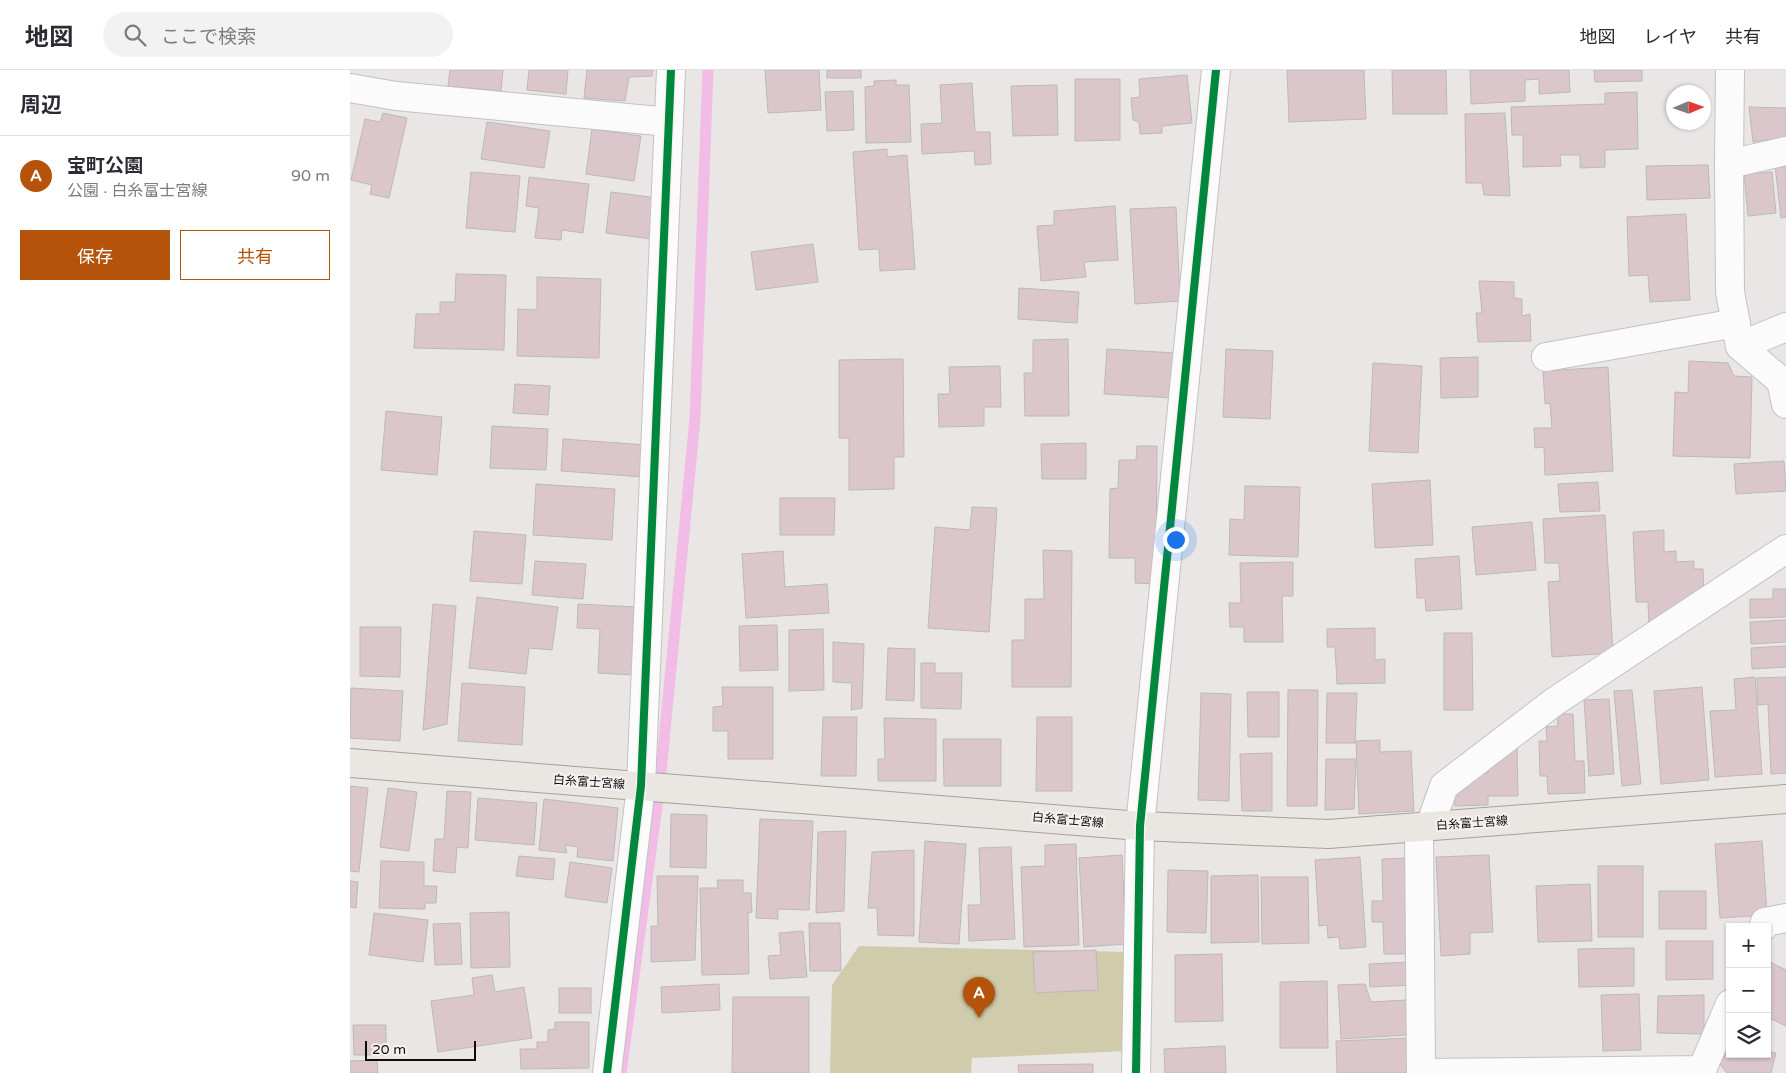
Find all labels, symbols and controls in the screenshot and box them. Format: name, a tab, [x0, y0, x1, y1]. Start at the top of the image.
search box	[103, 12, 453, 57]
icon: search	[121, 21, 149, 49]
text: 地図	[25, 23, 73, 52]
text: ここで検索	[161, 26, 256, 48]
text: 地図	[1580, 26, 1616, 48]
text: レイヤ	[1644, 26, 1697, 48]
text: 共有	[1725, 26, 1761, 48]
north arrow	[1666, 85, 1711, 130]
text: 周辺	[20, 93, 62, 118]
text: 宝町公園	[67, 155, 143, 177]
text: A	[30, 166, 42, 186]
text: 90 m	[291, 166, 330, 186]
text: 公園 · 白糸富士宮線	[67, 181, 207, 201]
button: 保存	[20, 230, 170, 280]
button: 共有	[180, 230, 330, 280]
your location	[1163, 527, 1189, 553]
street label: 白糸富士宮線	[553, 773, 625, 791]
street label: 白糸富士宮線	[1032, 810, 1104, 830]
street label: 白糸富士宮線	[1436, 814, 1508, 832]
map controls	[1726, 923, 1771, 1058]
button: +	[1726, 923, 1771, 968]
button: −	[1726, 968, 1771, 1013]
pin: A	[963, 977, 995, 1018]
button: layers	[1726, 1013, 1771, 1058]
scale bar	[365, 1038, 476, 1061]
text: 20 m	[372, 1041, 406, 1058]

